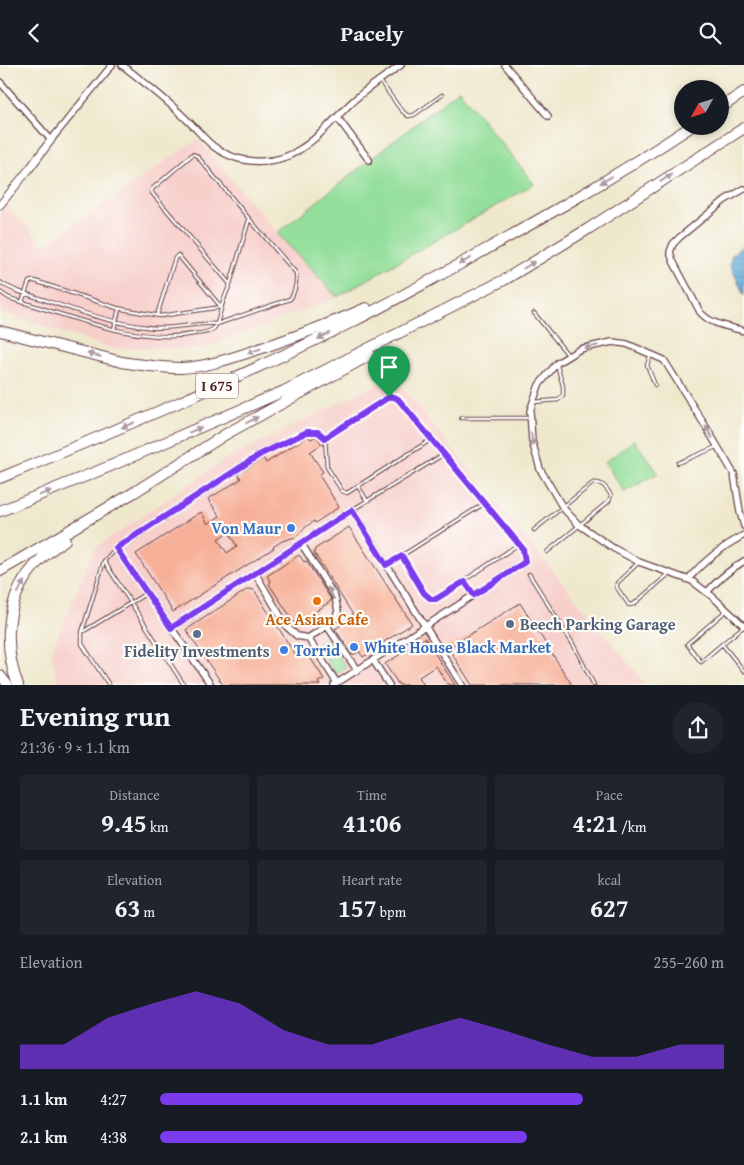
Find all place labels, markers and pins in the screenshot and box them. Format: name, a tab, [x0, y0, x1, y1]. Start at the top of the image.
pin	[368, 346, 410, 397]
place label: Von Maur	[211, 516, 282, 540]
marker: Von Maur	[285, 522, 297, 534]
marker: Ace Asian Cafe	[311, 595, 323, 607]
place label: Ace Asian Cafe	[266, 607, 369, 631]
place label: Beech Parking Garage	[520, 612, 676, 636]
marker: Beech Parking Garage	[504, 618, 516, 630]
marker: Fidelity Investments	[191, 628, 203, 640]
place label: White House Black Market	[364, 635, 551, 659]
place label: Torrid	[294, 638, 341, 662]
place label: Fidelity Investments	[124, 639, 270, 663]
marker: White House Black Market	[348, 641, 360, 653]
marker: Torrid	[278, 644, 290, 656]

